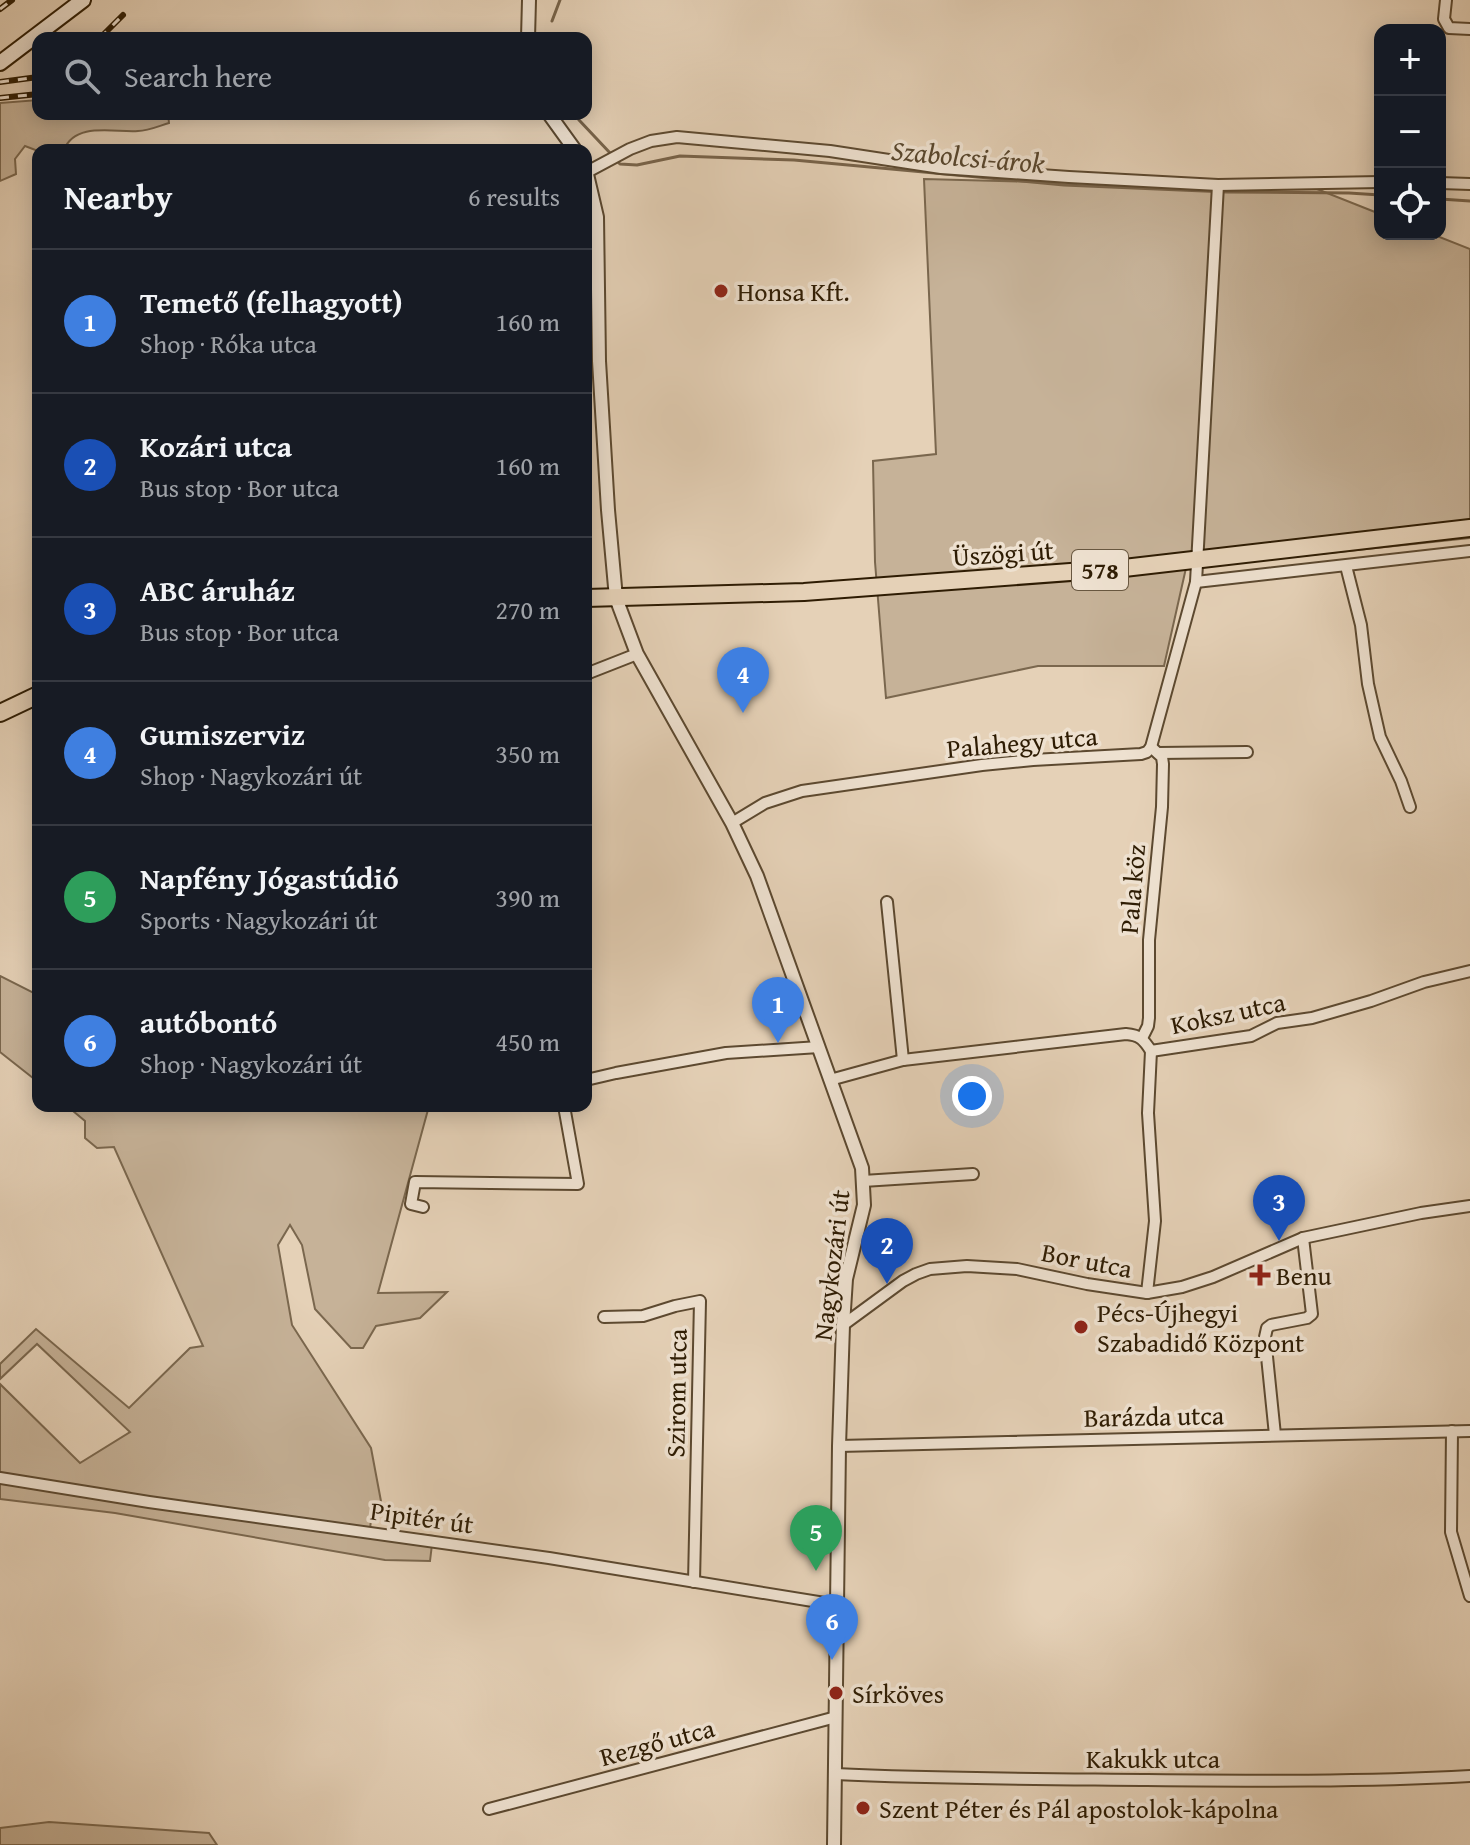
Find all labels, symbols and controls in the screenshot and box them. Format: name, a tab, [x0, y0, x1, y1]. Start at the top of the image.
map controls	[1374, 24, 1446, 240]
button: +	[1374, 24, 1446, 96]
search box	[32, 32, 592, 120]
icon: search	[60, 54, 104, 98]
text: Search here	[124, 54, 272, 98]
button: −	[1374, 96, 1446, 168]
water label: Szabolcsi-árok	[890, 129, 1047, 183]
button: locate	[1374, 168, 1446, 240]
text: Nearby	[64, 172, 173, 221]
text: 6 results	[468, 177, 560, 216]
place label: Honsa Kft.	[737, 272, 850, 311]
text: Temető (felhagyott)	[140, 280, 403, 324]
marker: Honsa Kft.	[712, 282, 730, 300]
text: 1	[83, 302, 97, 341]
text: 160 m	[495, 302, 560, 341]
text: Shop · Róka utca	[140, 324, 317, 363]
text: Kozári utca	[140, 424, 292, 468]
text: 2	[83, 446, 97, 485]
text: 160 m	[495, 446, 560, 485]
text: Bus stop · Bor utca	[140, 468, 339, 507]
street label: Üszögi út	[951, 530, 1055, 576]
road number: 578	[1072, 550, 1128, 590]
text: ABC áruház	[140, 568, 295, 612]
text: 3	[83, 590, 97, 629]
text: 270 m	[495, 590, 560, 629]
text: Bus stop · Bor utca	[140, 612, 339, 651]
pin: 4	[717, 647, 769, 713]
text: Gumiszerviz	[140, 712, 305, 756]
street label: Palahegy utca	[945, 716, 1100, 768]
text: 4	[83, 734, 97, 773]
text: 350 m	[495, 734, 560, 773]
text: Shop · Nagykozári út	[140, 756, 362, 795]
street label: Pala köz	[1109, 843, 1155, 935]
text: Napfény Jógastúdió	[140, 856, 399, 900]
text: 5	[83, 878, 97, 917]
text: 390 m	[495, 878, 560, 917]
text: Sports · Nagykozári út	[140, 900, 378, 939]
pin: 1	[752, 977, 804, 1043]
street label: Koksz utca	[1167, 982, 1290, 1044]
text: autóbontó	[140, 1000, 277, 1044]
text: 6	[83, 1022, 97, 1061]
text: 450 m	[495, 1022, 560, 1061]
text: Shop · Nagykozári út	[140, 1044, 362, 1083]
your location	[952, 1076, 992, 1116]
pin: 3	[1253, 1175, 1305, 1241]
street label: Nagykozári út	[802, 1187, 860, 1343]
pin: 2	[861, 1218, 913, 1284]
street label: Bor utca	[1038, 1232, 1136, 1288]
place label: Benu	[1276, 1256, 1332, 1295]
marker: Benu	[1251, 1266, 1269, 1284]
place label: Pécs-Újhegyi Szabadidő Központ	[1097, 1293, 1304, 1362]
marker: Pécs-Újhegyi Szabadidő Központ	[1072, 1318, 1090, 1336]
street label: Szirom utca	[655, 1327, 697, 1458]
street label: Barázda utca	[1083, 1395, 1225, 1437]
street label: Pipitér út	[368, 1490, 476, 1544]
pin: 5	[790, 1505, 842, 1571]
pin: 6	[806, 1594, 858, 1660]
place label: Sírköves	[852, 1674, 944, 1713]
marker: Sírköves	[827, 1684, 845, 1702]
street label: Rezgő utca	[595, 1708, 719, 1776]
street label: Kakukk utca	[1086, 1739, 1221, 1778]
place label: Szent Péter és Pál apostolok-kápolna	[879, 1789, 1279, 1828]
marker: Szent Péter és Pál apostolok-kápolna	[854, 1799, 872, 1817]

